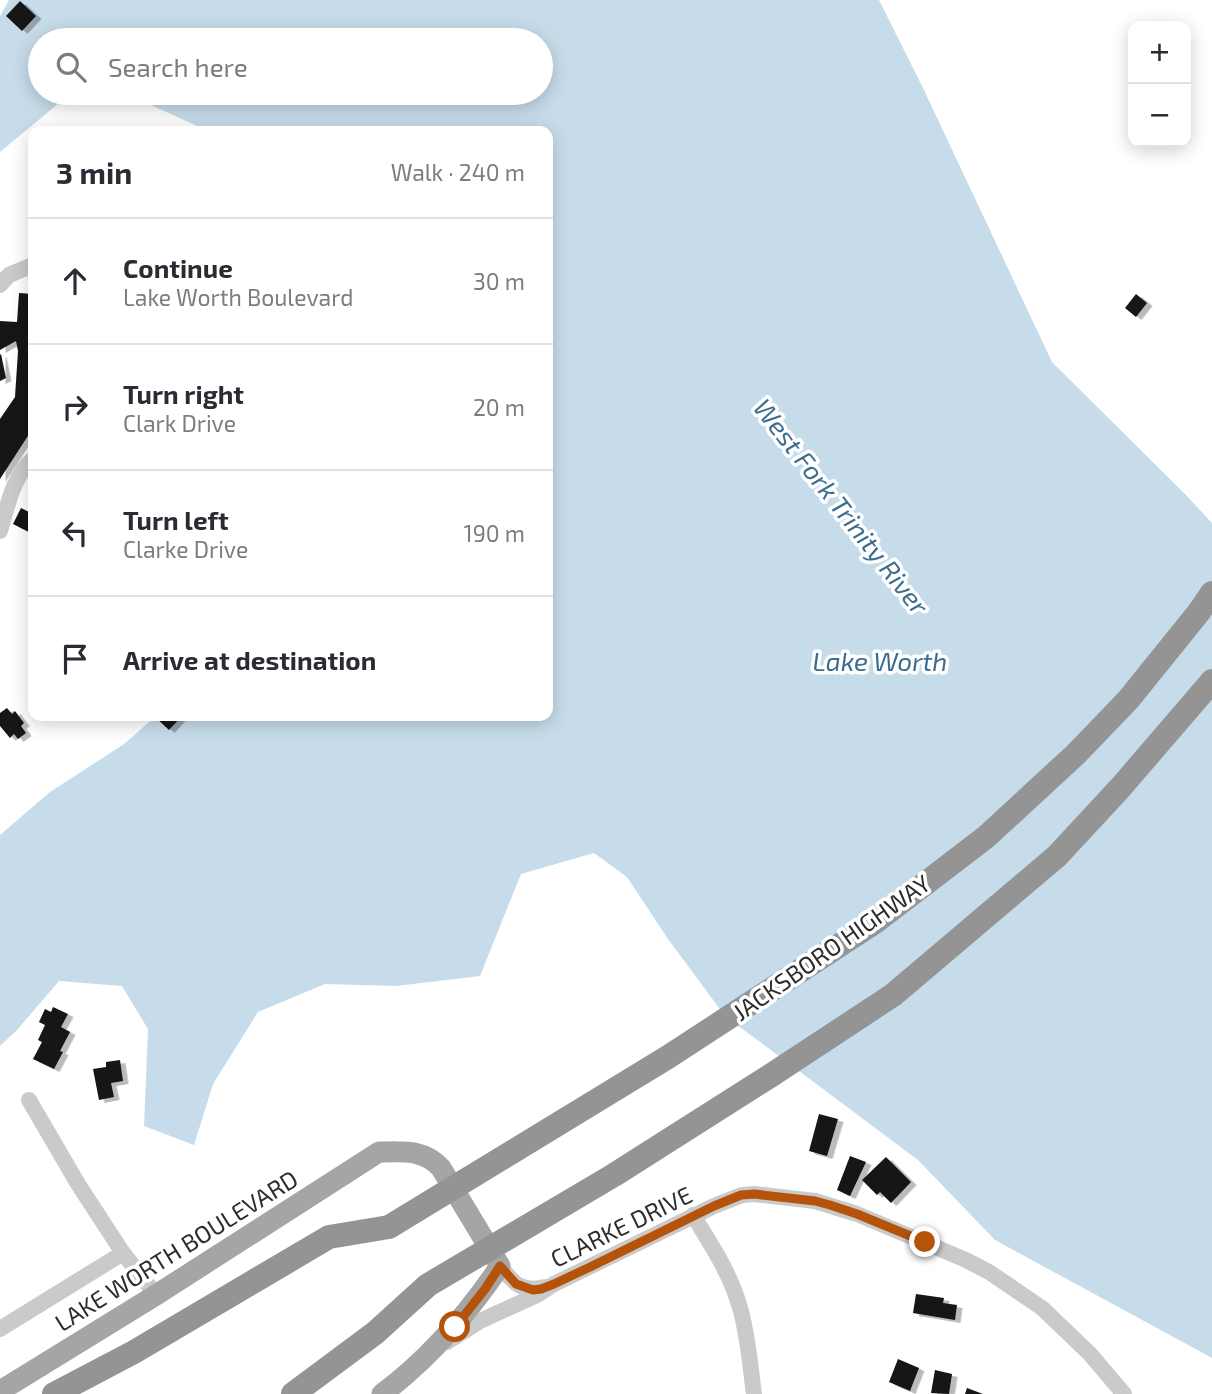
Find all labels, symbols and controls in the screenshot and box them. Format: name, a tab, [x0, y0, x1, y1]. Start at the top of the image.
map controls	[1128, 21, 1191, 147]
button: +	[1128, 21, 1191, 84]
search box	[28, 28, 553, 105]
icon: search	[52, 48, 90, 86]
text: Search here	[108, 51, 248, 82]
button: −	[1128, 84, 1191, 147]
text: 3 min	[56, 154, 132, 190]
text: Walk · 240 m	[391, 158, 525, 186]
text: Continue	[123, 252, 233, 283]
icon: ahead	[56, 262, 94, 300]
text: 30 m	[473, 267, 525, 295]
text: Lake Worth Boulevard	[123, 283, 353, 311]
text: Turn right	[123, 378, 244, 409]
icon: right	[56, 388, 94, 426]
water label: West Fork Trinity River	[747, 392, 936, 621]
text: 20 m	[473, 393, 525, 421]
text: Clark Drive	[123, 409, 236, 437]
text: Turn left	[123, 504, 229, 535]
icon: left	[56, 514, 94, 552]
text: 190 m	[464, 519, 525, 547]
text: Clarke Drive	[123, 535, 248, 563]
icon: arrive	[56, 640, 94, 678]
text: Arrive at destination	[123, 644, 376, 675]
water label: Lake Worth	[813, 645, 947, 676]
street label: JACKSBORO HIGHWAY	[727, 868, 936, 1026]
street label: LAKE WORTH BOULEVARD	[49, 1163, 303, 1337]
street label: CLARKE DRIVE	[546, 1179, 696, 1273]
route end	[909, 1226, 940, 1257]
route start	[439, 1311, 470, 1342]

